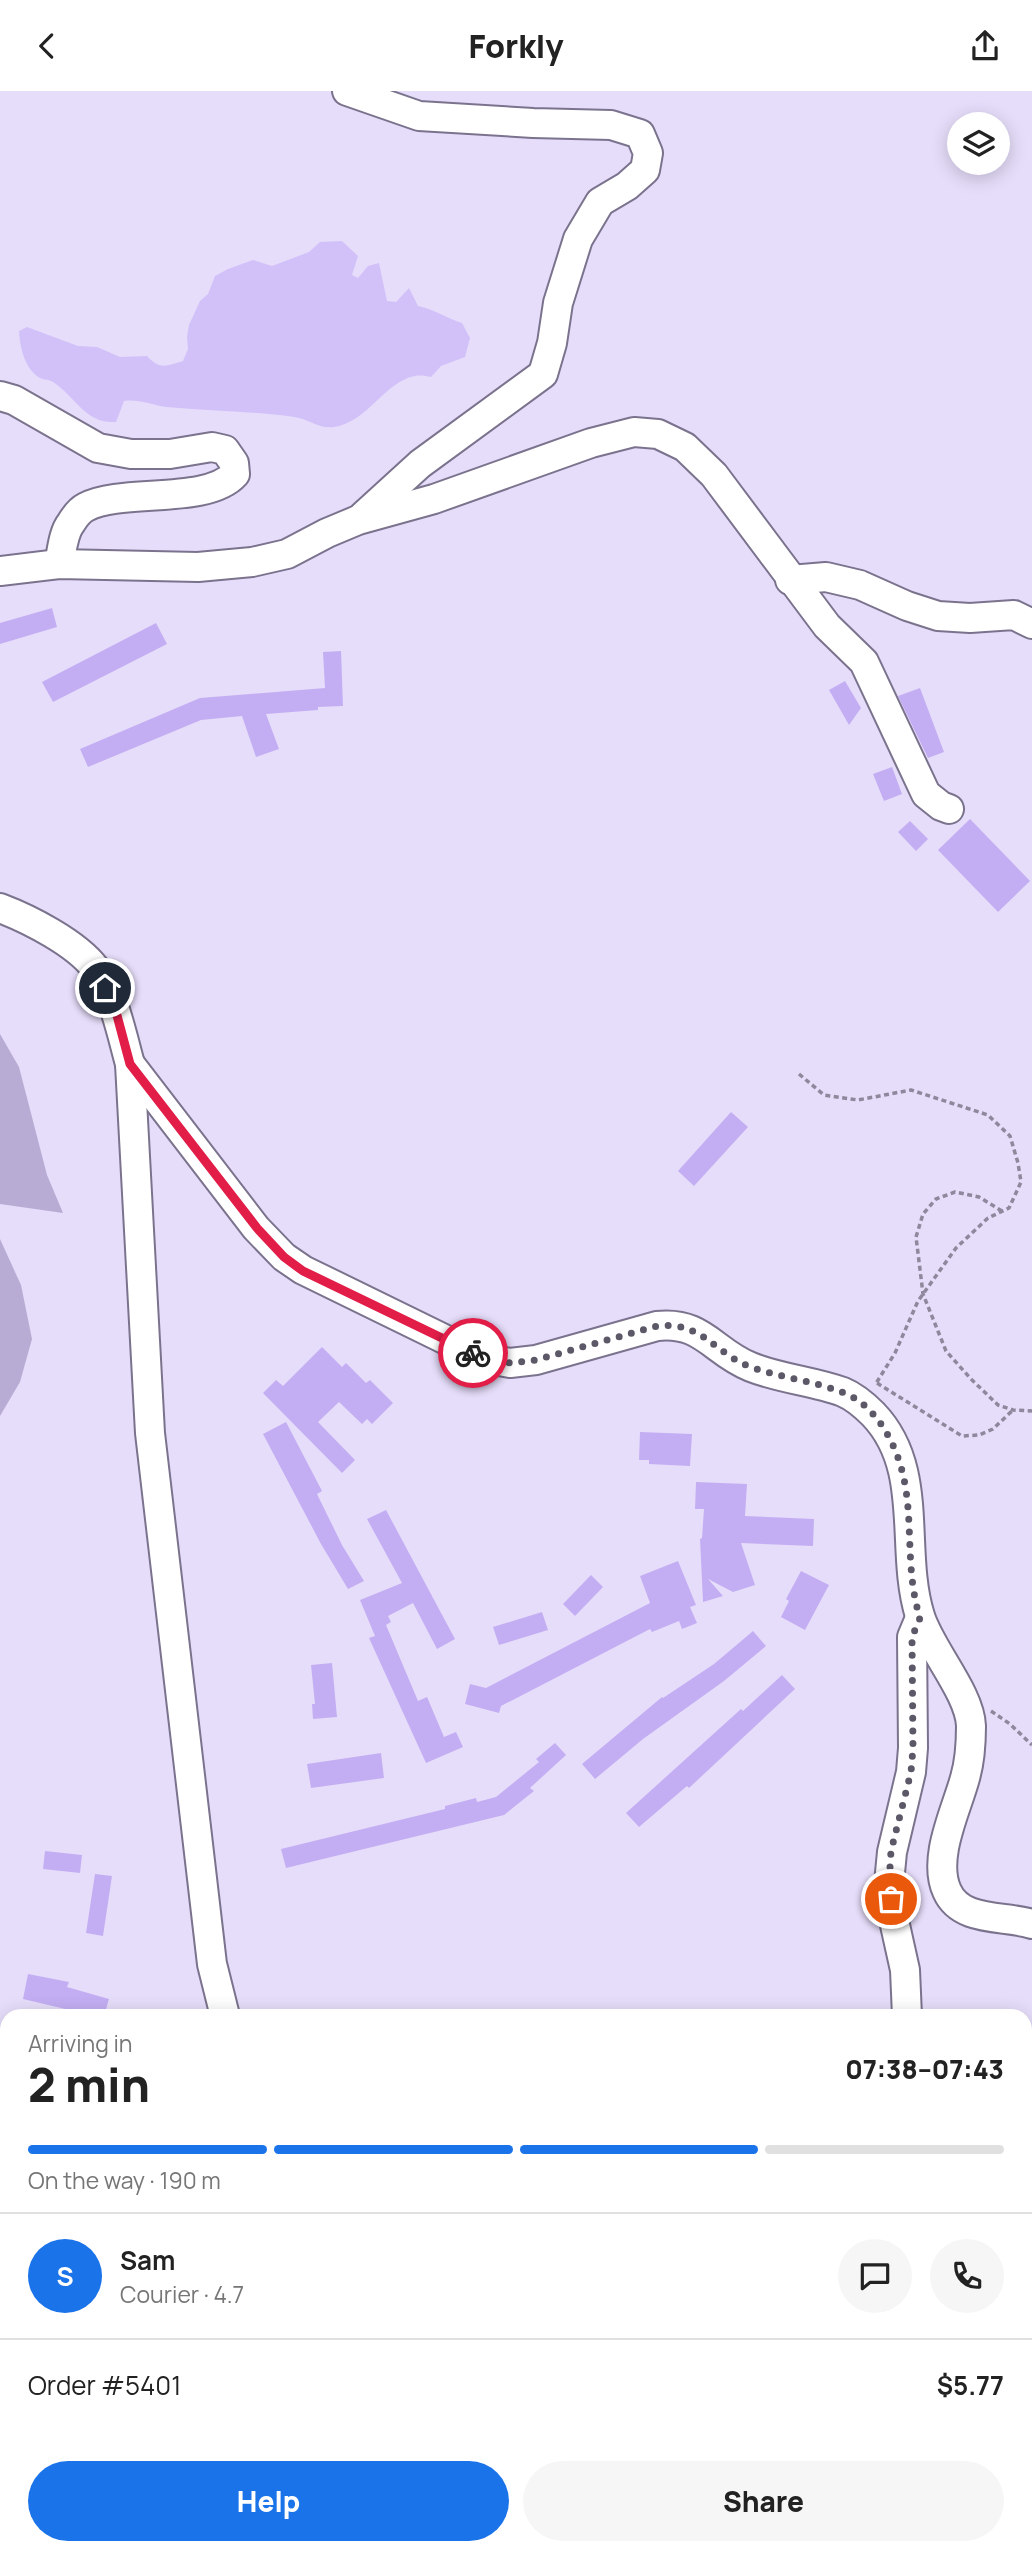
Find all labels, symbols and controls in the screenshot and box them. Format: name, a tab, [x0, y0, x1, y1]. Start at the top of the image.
text: Forkly	[468, 24, 564, 68]
icon: back	[28, 27, 66, 65]
icon: share	[966, 27, 1004, 65]
map controls	[947, 112, 1010, 175]
button: layers	[947, 112, 1010, 175]
pin	[75, 958, 135, 1018]
icon: home	[86, 969, 124, 1007]
courier	[438, 1318, 508, 1388]
icon: bike	[454, 1334, 492, 1372]
pin	[861, 1869, 921, 1929]
icon: bag	[872, 1880, 910, 1918]
text: Arriving in	[28, 2027, 133, 2059]
text: 07:38–07:43	[845, 2051, 1004, 2087]
text: 2 min	[28, 2053, 150, 2116]
text: On the way · 190 m	[28, 2164, 221, 2196]
button: chat	[838, 2239, 912, 2313]
button: phone	[930, 2239, 1004, 2313]
text: Sam	[120, 2242, 175, 2278]
text: S	[56, 2258, 74, 2294]
text: Courier · 4.7	[120, 2278, 244, 2310]
text: Order #5401	[28, 2367, 181, 2403]
text: $5.77	[937, 2367, 1004, 2403]
button: Help	[28, 2461, 509, 2541]
button: Share	[523, 2461, 1004, 2541]

